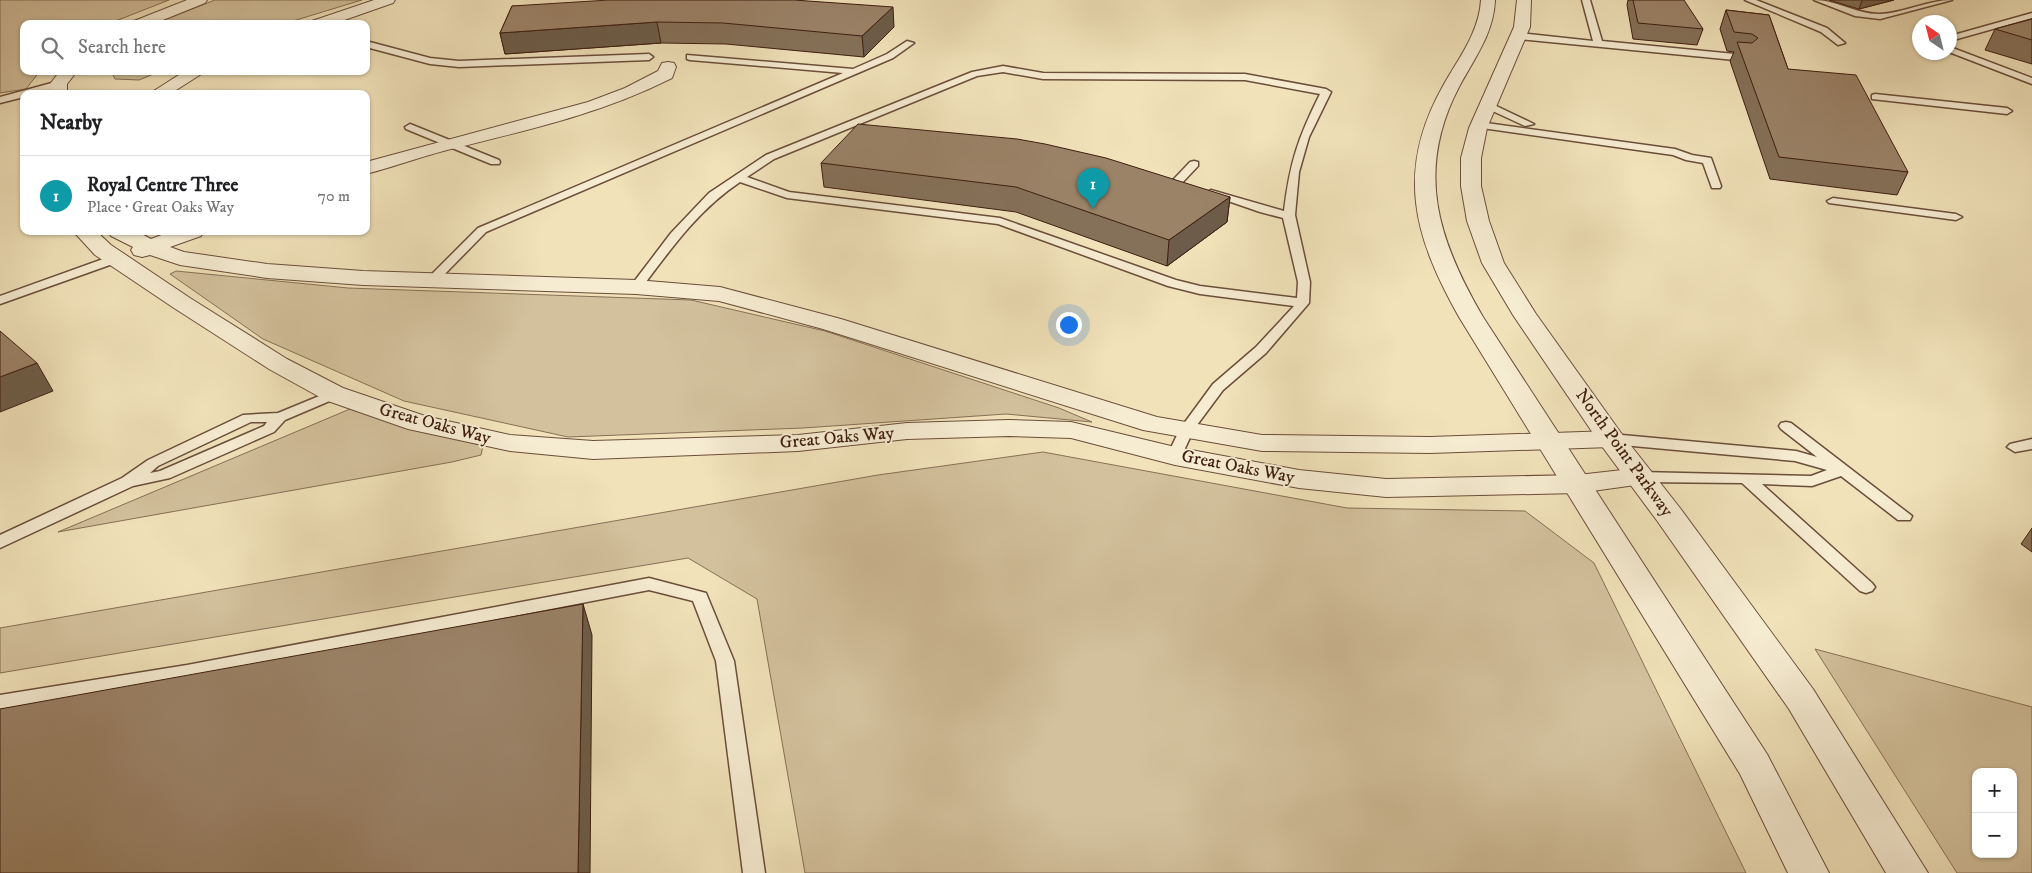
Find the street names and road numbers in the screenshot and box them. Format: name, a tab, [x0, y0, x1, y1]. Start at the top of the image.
street label: North Point Parkway	[1570, 385, 1678, 522]
street label: Great Oaks Way	[377, 399, 494, 450]
street label: Great Oaks Way	[779, 422, 896, 454]
street label: Great Oaks Way	[1180, 445, 1297, 489]

